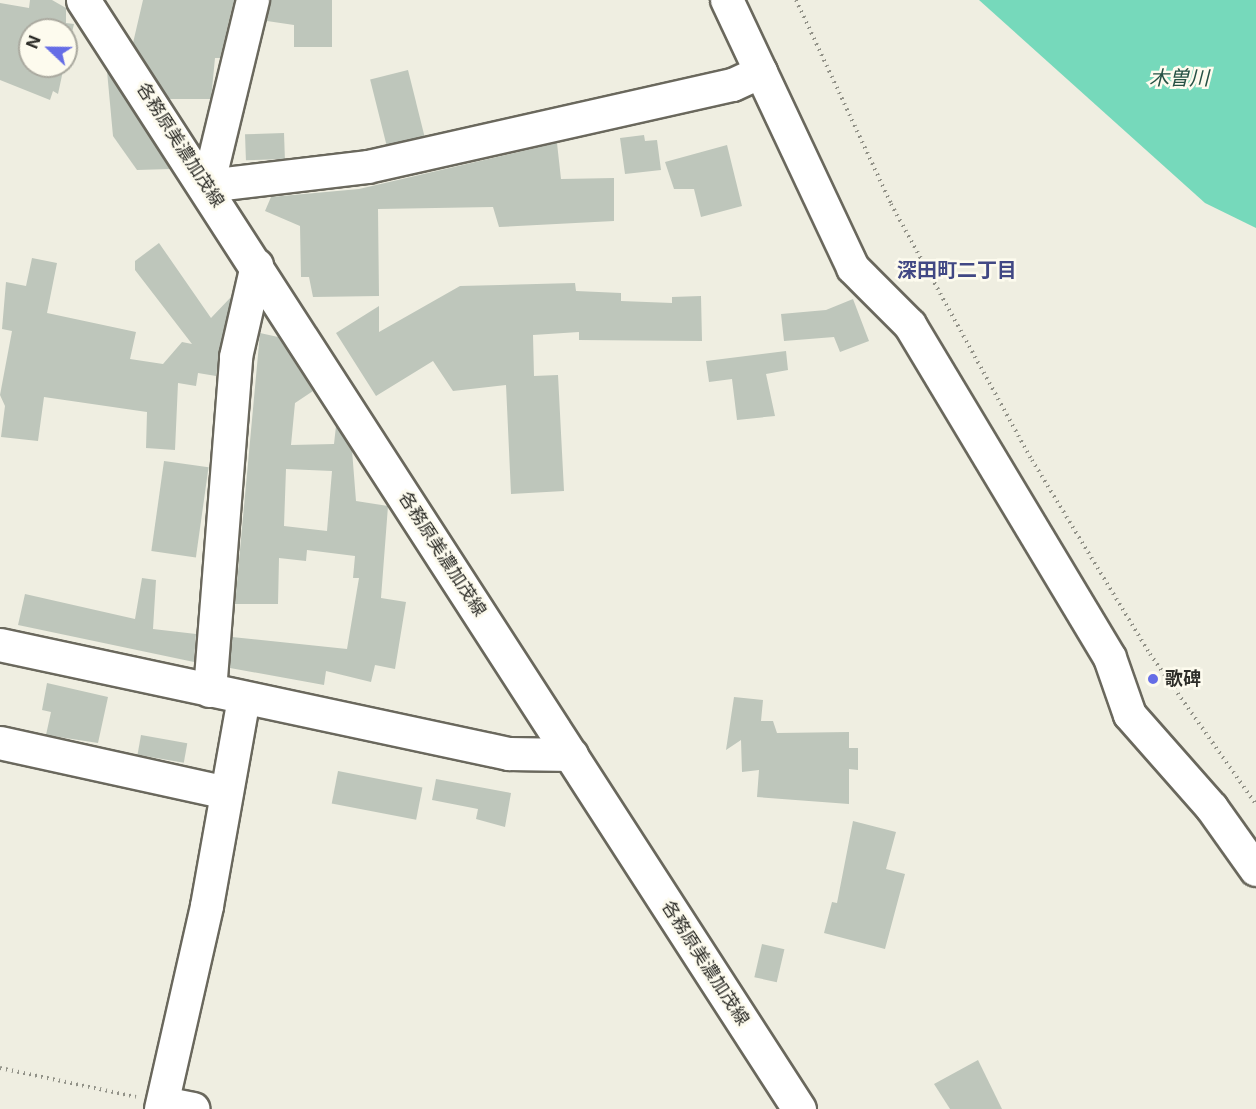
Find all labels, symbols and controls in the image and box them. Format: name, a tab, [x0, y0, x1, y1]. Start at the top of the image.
north arrow	[18, 18, 78, 78]
text: N	[22, 33, 45, 51]
water label: 木曽川	[1149, 66, 1209, 90]
street label: 各務原美濃加茂線	[132, 79, 228, 211]
district label: 深田町二丁目	[897, 258, 1017, 282]
street label: 各務原美濃加茂線	[394, 488, 490, 620]
place label: 歌碑	[1165, 668, 1201, 690]
marker: 歌碑	[1146, 672, 1160, 686]
street label: 各務原美濃加茂線	[657, 897, 753, 1029]

